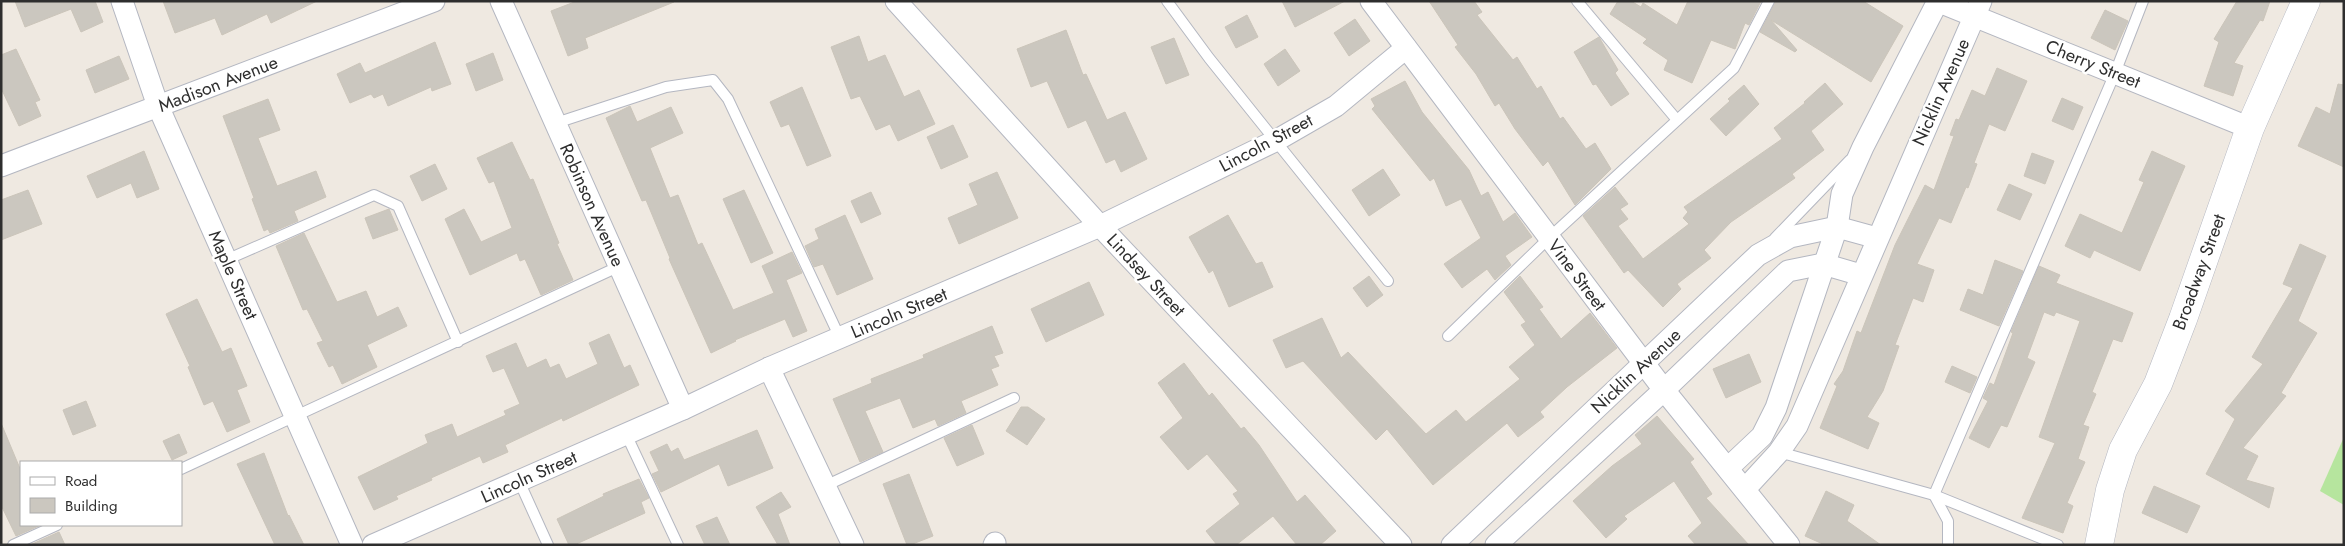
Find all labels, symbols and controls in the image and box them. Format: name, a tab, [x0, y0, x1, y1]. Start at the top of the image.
street label: Cherry Street	[2042, 33, 2145, 95]
street label: Nicklin Avenue	[1906, 34, 1976, 150]
street label: Madison Avenue	[154, 49, 282, 119]
street label: Lincoln Street	[1215, 107, 1318, 179]
street label: Robinson Avenue	[553, 139, 631, 271]
street label: Broadway Street	[2166, 210, 2232, 334]
street label: Maple Street	[202, 226, 265, 324]
street label: Lindsey Street	[1101, 228, 1192, 323]
street label: Vine Street	[1541, 234, 1613, 317]
street label: Lincoln Street	[847, 281, 952, 345]
street label: Nicklin Avenue	[1585, 322, 1687, 420]
street label: Lincoln Street	[477, 444, 582, 510]
legend	[20, 461, 182, 526]
text: Road	[65, 470, 97, 492]
text: Building	[65, 495, 117, 517]

